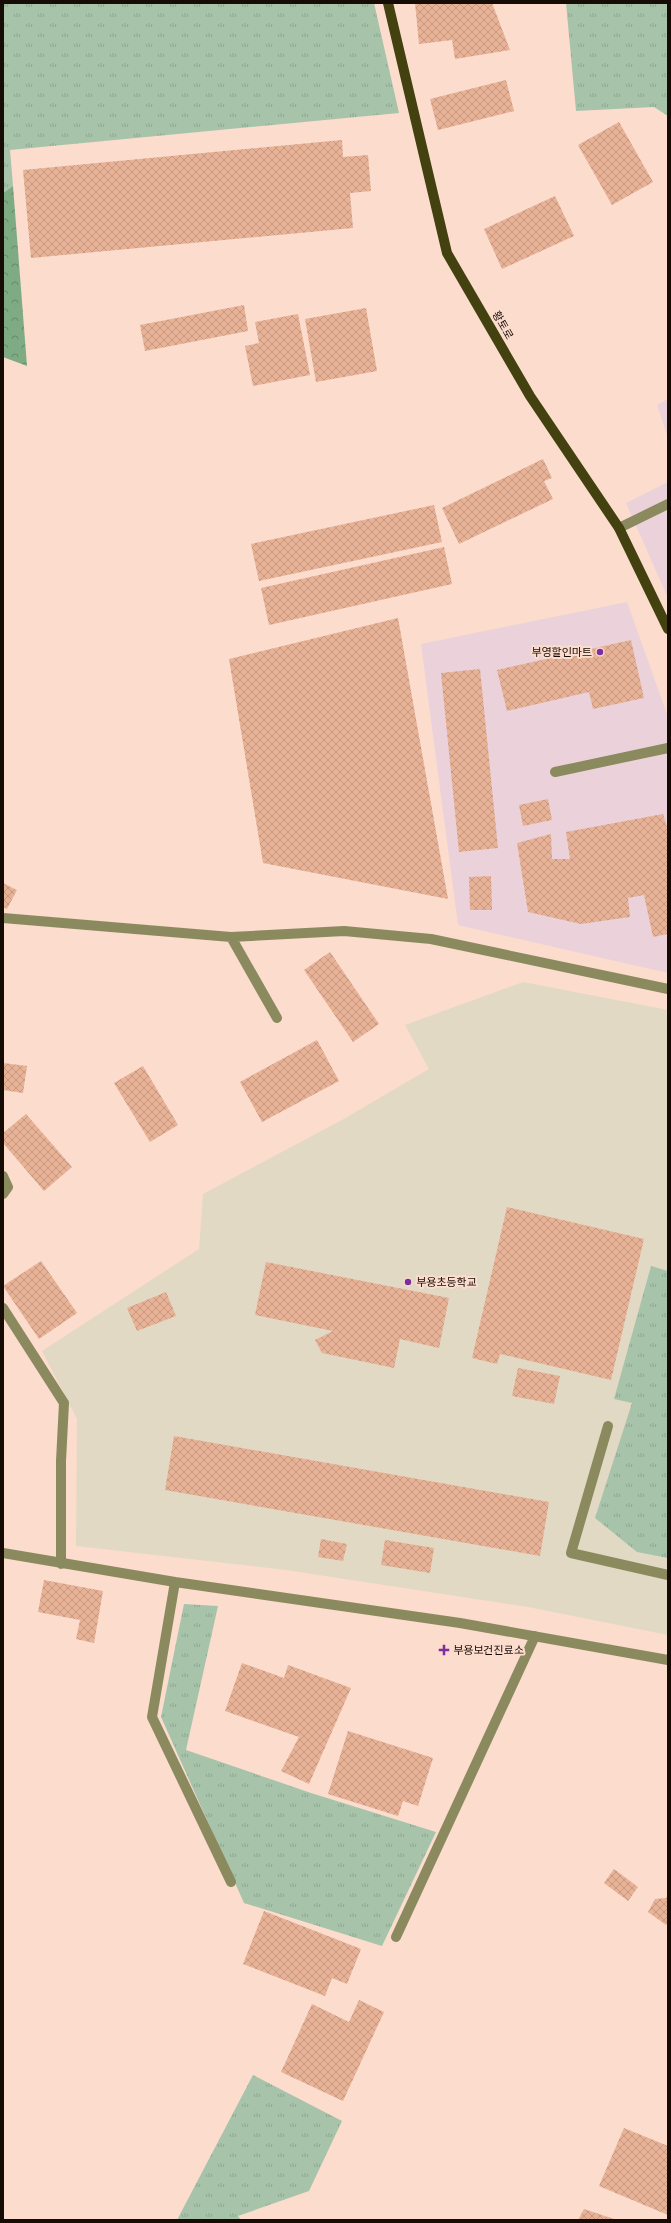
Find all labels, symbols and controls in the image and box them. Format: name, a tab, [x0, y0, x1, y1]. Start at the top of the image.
street label: 황토로	[490, 308, 517, 341]
place label: 부영할인마트	[531, 645, 592, 658]
marker: 부영할인마트	[595, 647, 605, 657]
place label: 부용초등학교	[416, 1275, 477, 1288]
marker: 부용초등학교	[403, 1277, 413, 1287]
place label: 부용보건진료소	[453, 1643, 524, 1656]
marker: 부용보건진료소	[438, 1644, 450, 1656]

